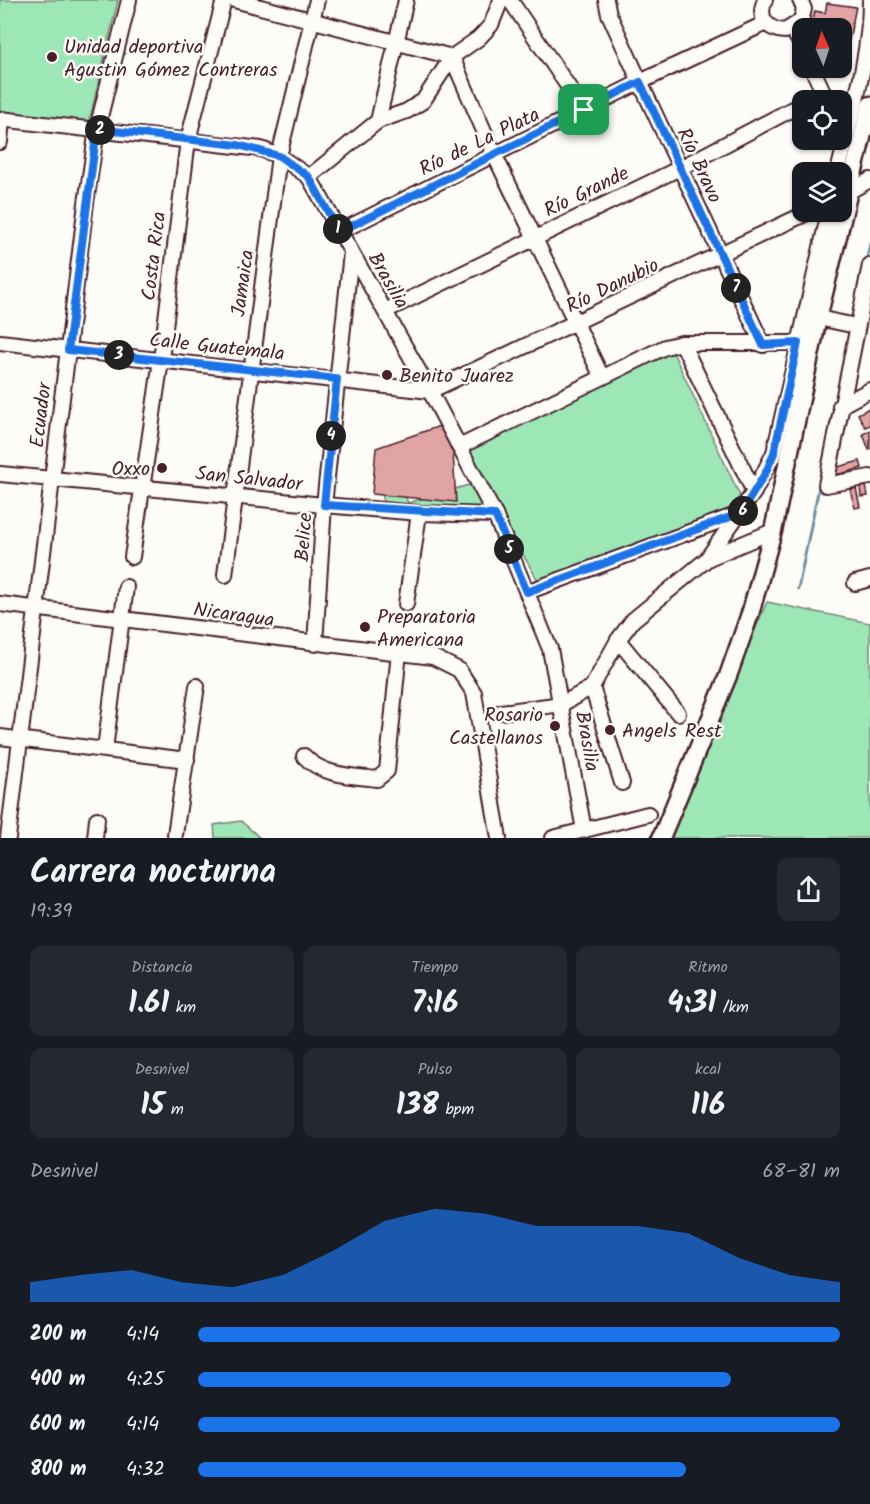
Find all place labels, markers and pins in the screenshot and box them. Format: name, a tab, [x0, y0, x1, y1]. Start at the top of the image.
place label: Unidad deportiva Agustin Gómez Contreras	[64, 32, 278, 87]
marker: Unidad deportiva Agustin Gómez Contreras	[45, 50, 59, 64]
pin	[558, 84, 609, 135]
pin: 2	[85, 115, 115, 145]
pin: 1	[323, 214, 353, 244]
pin: 7	[721, 273, 751, 303]
pin: 3	[104, 340, 134, 370]
place label: Benito Juarez	[399, 361, 514, 393]
marker: Benito Juarez	[380, 368, 394, 382]
pin: 4	[316, 421, 346, 451]
place label: Oxxo	[112, 454, 150, 486]
marker: Oxxo	[155, 461, 169, 475]
pin: 6	[728, 496, 758, 526]
pin: 5	[494, 534, 524, 564]
place label: Preparatoria Americana	[377, 602, 476, 657]
marker: Preparatoria Americana	[358, 620, 372, 634]
place label: Rosario Castellanos	[449, 700, 543, 755]
place label: Angels Rest	[622, 716, 722, 748]
marker: Rosario Castellanos	[548, 719, 562, 733]
marker: Angels Rest	[603, 723, 617, 737]

